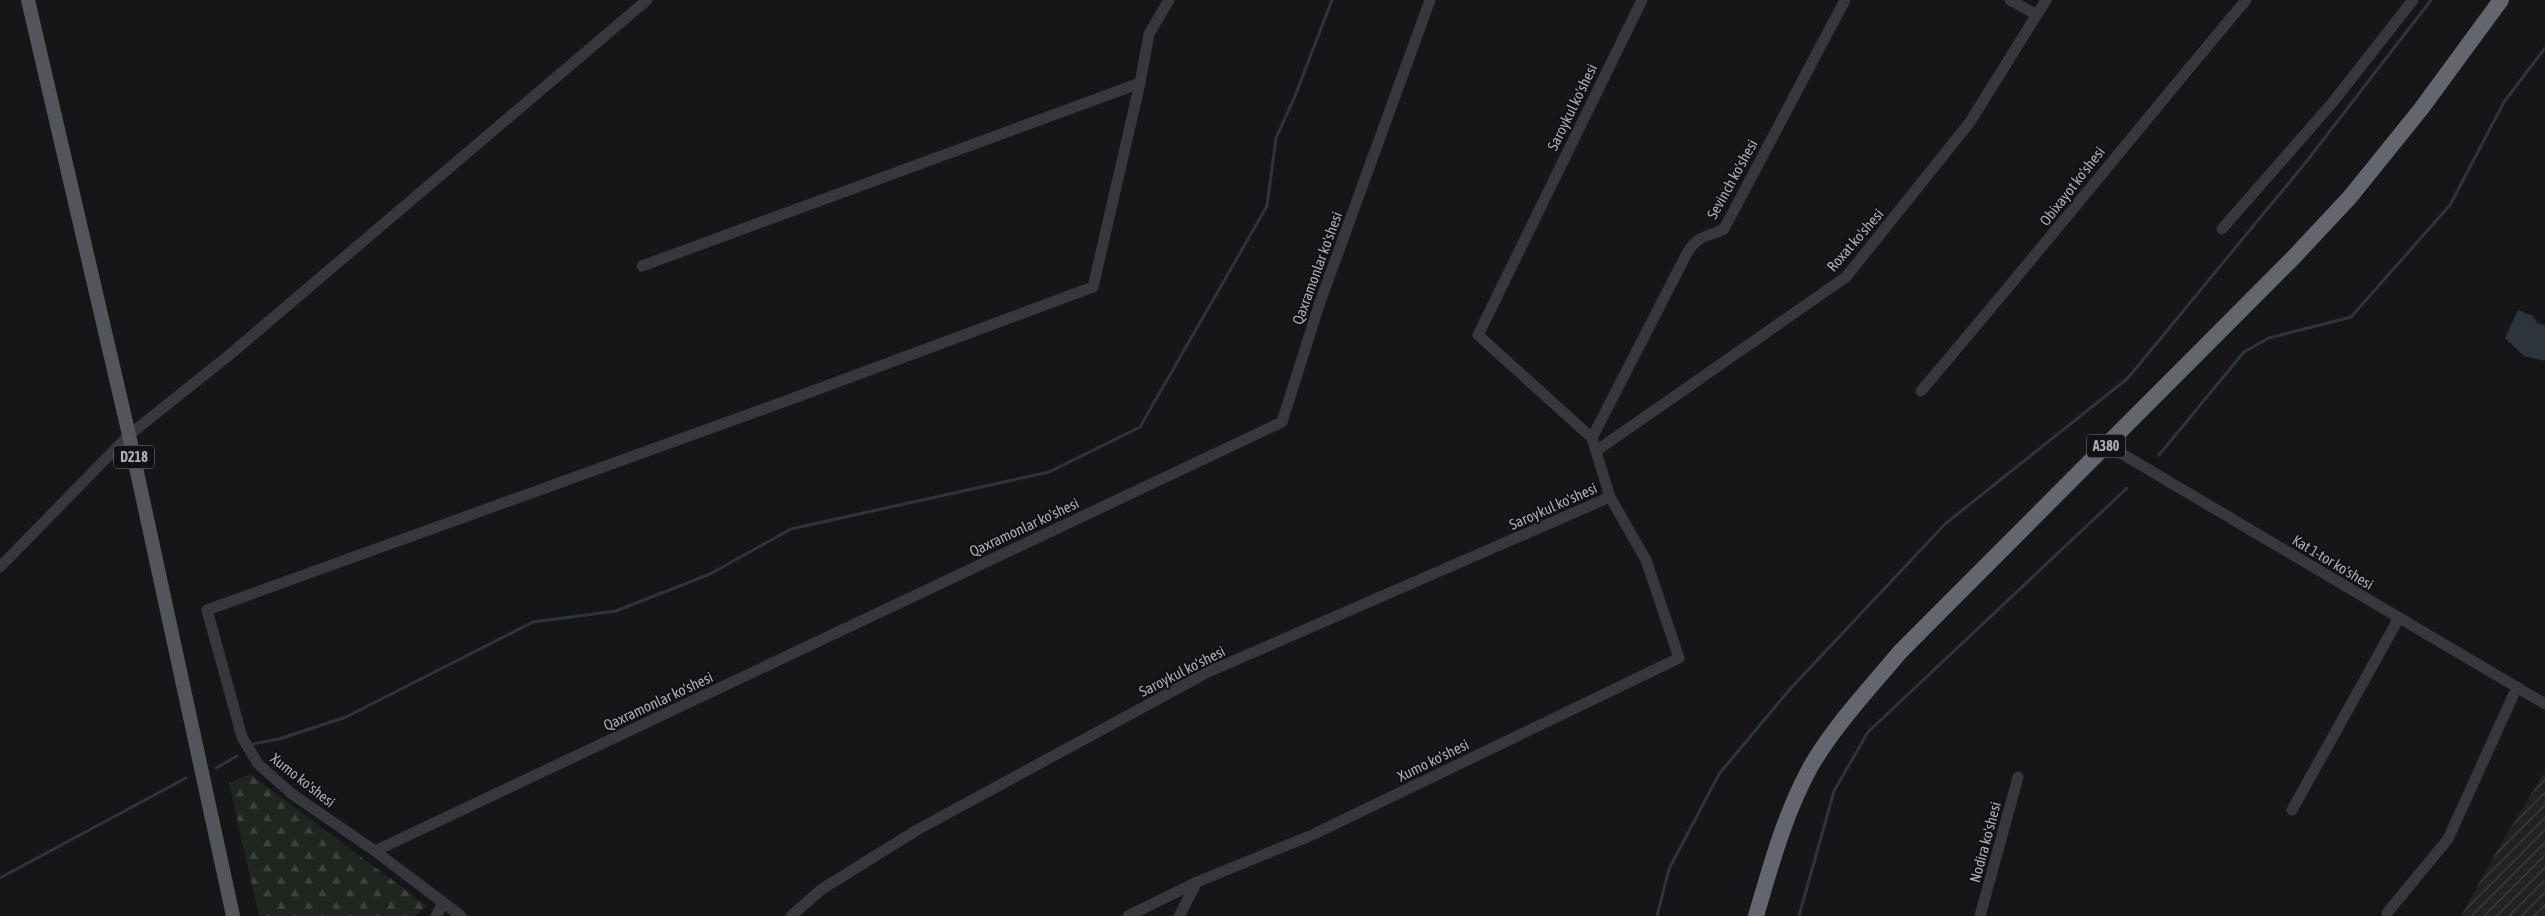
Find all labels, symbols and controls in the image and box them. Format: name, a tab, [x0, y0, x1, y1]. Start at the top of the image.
street label: Saroykul ko'shesi	[1544, 61, 1600, 153]
street label: Sevinch ko'shesi	[1703, 136, 1761, 222]
street label: Obixayot ko'shesi	[2036, 143, 2108, 229]
street label: Roxat ko'shesi	[1823, 205, 1887, 275]
street label: Qaxramonlar ko'shesi	[1289, 209, 1345, 327]
road number: A380	[2087, 434, 2125, 458]
road number: D218	[114, 446, 154, 468]
street label: Saroykul ko'shesi	[1507, 479, 1599, 533]
street label: Qaxramonlar ko'shesi	[967, 494, 1081, 560]
street label: Kat 1-tor ko'shesi	[2289, 531, 2377, 593]
street label: Saroykul ko'shesi	[1136, 642, 1228, 700]
street label: Qaxramonlar ko'shesi	[601, 668, 715, 734]
street label: Xumo ko'shesi	[1395, 735, 1471, 785]
street label: Xumo ko'shesi	[267, 750, 339, 810]
street label: Nodira ko'shesi	[1966, 800, 2004, 884]

